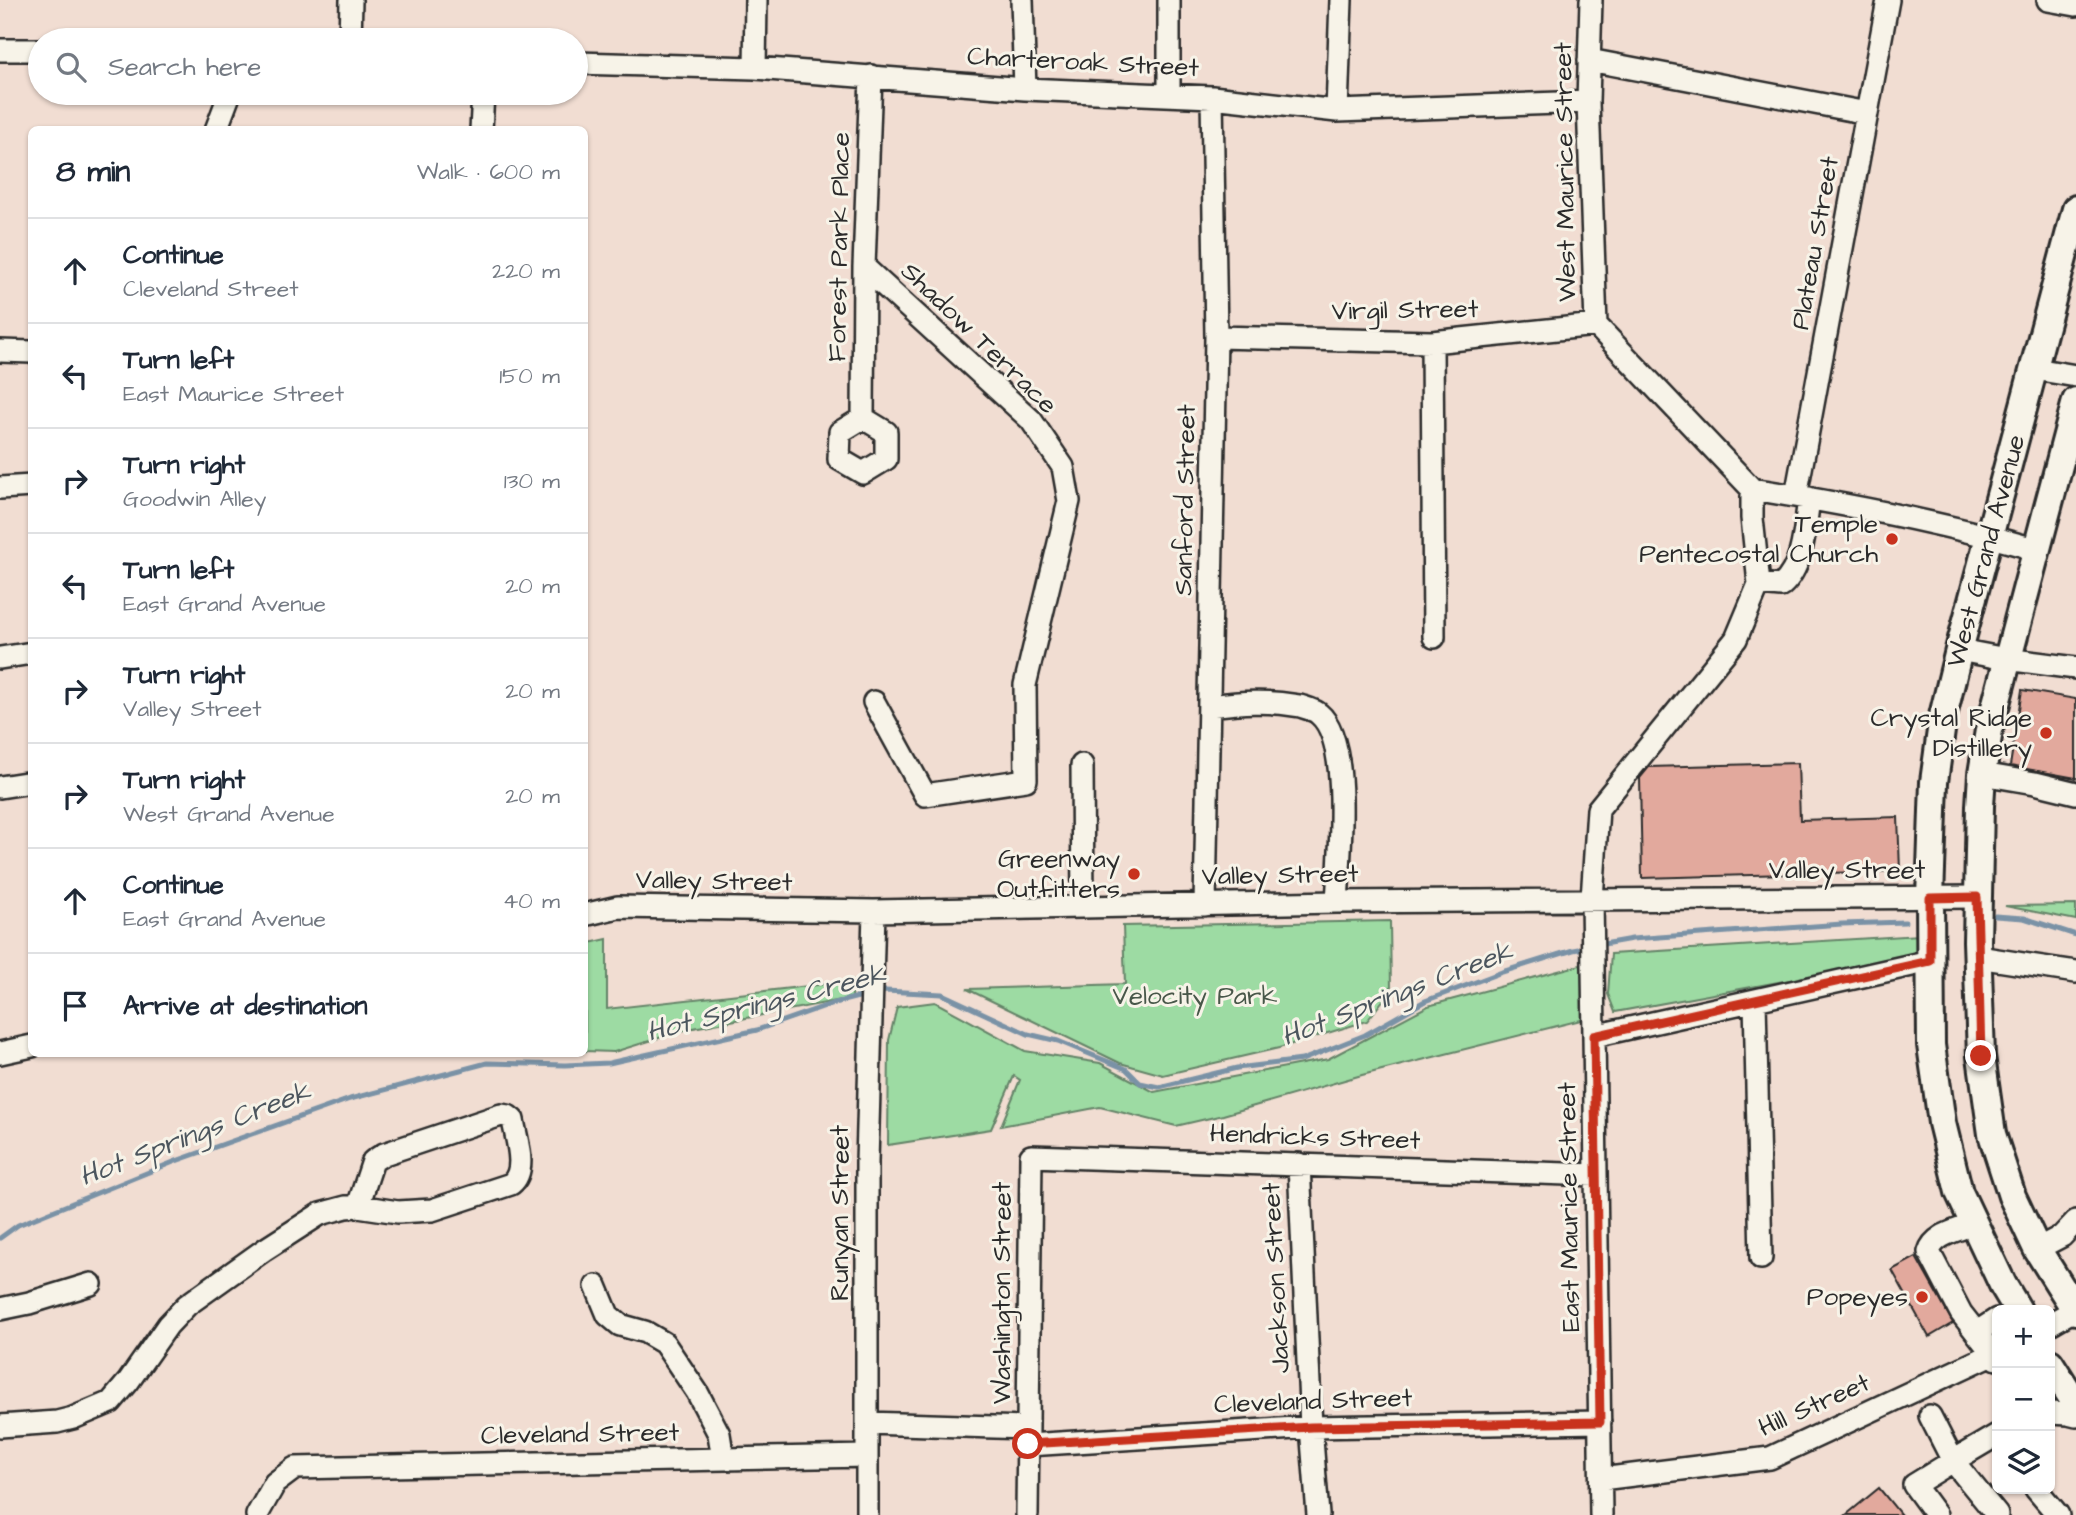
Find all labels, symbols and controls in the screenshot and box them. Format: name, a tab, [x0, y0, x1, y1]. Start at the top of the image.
search box	[28, 28, 588, 105]
street label: Charteroak Street	[966, 38, 1200, 86]
street label: West Maurice Street	[1545, 41, 1585, 302]
icon: search	[52, 48, 90, 86]
text: Search here	[108, 49, 261, 85]
street label: Forest Park Place	[819, 132, 859, 362]
text: 8 min	[56, 151, 130, 193]
street label: Plateau Street	[1782, 153, 1848, 333]
text: Walk · 600 m	[417, 156, 560, 188]
text: Continue	[123, 237, 224, 273]
icon: ahead	[56, 252, 94, 290]
street label: Shadow Terrace	[893, 254, 1065, 422]
text: 220 m	[492, 255, 560, 287]
text: Cleveland Street	[123, 273, 299, 305]
street label: Virgil Street	[1331, 291, 1479, 331]
text: Turn left	[123, 342, 234, 378]
icon: left	[56, 357, 94, 395]
text: 150 m	[499, 360, 560, 392]
text: East Maurice Street	[123, 378, 344, 410]
street label: Sanford Street	[1165, 404, 1205, 596]
street label: West Grand Avenue	[1938, 431, 2034, 671]
text: Turn right	[123, 447, 245, 483]
icon: right	[56, 462, 94, 500]
text: 130 m	[504, 465, 560, 497]
text: Goodwin Alley	[123, 483, 266, 515]
place label: Temple Pentecostal Church	[1639, 506, 1878, 572]
marker: Temple Pentecostal Church	[1884, 531, 1900, 547]
text: Turn left	[123, 552, 234, 588]
icon: left	[56, 567, 94, 605]
text: 20 m	[505, 570, 560, 602]
text: East Grand Avenue	[123, 588, 326, 620]
text: Turn right	[123, 657, 245, 693]
icon: right	[56, 672, 94, 710]
text: 20 m	[505, 675, 560, 707]
text: Valley Street	[123, 693, 262, 725]
place label: Crystal Ridge Distillery	[1870, 700, 2032, 768]
marker: Crystal Ridge Distillery	[2038, 725, 2054, 741]
text: Turn right	[123, 762, 245, 798]
icon: right	[56, 777, 94, 815]
text: 20 m	[505, 780, 560, 812]
text: West Grand Avenue	[123, 798, 335, 830]
place label: Greenway Outfitters	[997, 841, 1120, 907]
street label: Valley Street	[1769, 852, 1926, 890]
street label: Valley Street	[1201, 856, 1359, 896]
street label: Valley Street	[635, 862, 793, 902]
marker: Greenway Outfitters	[1126, 866, 1142, 882]
text: Continue	[123, 867, 224, 903]
icon: ahead	[56, 882, 94, 920]
text: 40 m	[503, 885, 560, 917]
text: East Grand Avenue	[123, 903, 326, 935]
water label: Hot Springs Creek	[1276, 932, 1519, 1057]
water label: Hot Springs Creek	[642, 954, 891, 1053]
park label: Velocity Park	[1113, 978, 1277, 1016]
icon: arrive	[56, 987, 94, 1025]
text: Arrive at destination	[123, 988, 368, 1024]
route end	[1965, 1040, 1996, 1071]
water label: Hot Springs Creek	[74, 1072, 317, 1197]
street label: East Maurice Street	[1549, 1081, 1589, 1332]
street label: Hendricks Street	[1209, 1115, 1421, 1159]
street label: Runyan Street	[822, 1125, 860, 1301]
street label: Washington Street	[984, 1181, 1022, 1404]
street label: Jackson Street	[1253, 1181, 1299, 1374]
place label: Popeyes	[1807, 1279, 1908, 1317]
marker: Popeyes	[1914, 1289, 1930, 1305]
map controls	[1992, 1305, 2055, 1494]
button: +	[1992, 1305, 2055, 1368]
street label: Hill Street	[1753, 1364, 1876, 1446]
button: −	[1992, 1368, 2055, 1431]
street label: Cleveland Street	[1213, 1380, 1413, 1422]
street label: Cleveland Street	[481, 1414, 680, 1454]
route start	[1012, 1428, 1043, 1459]
button: layers	[1992, 1431, 2055, 1494]

